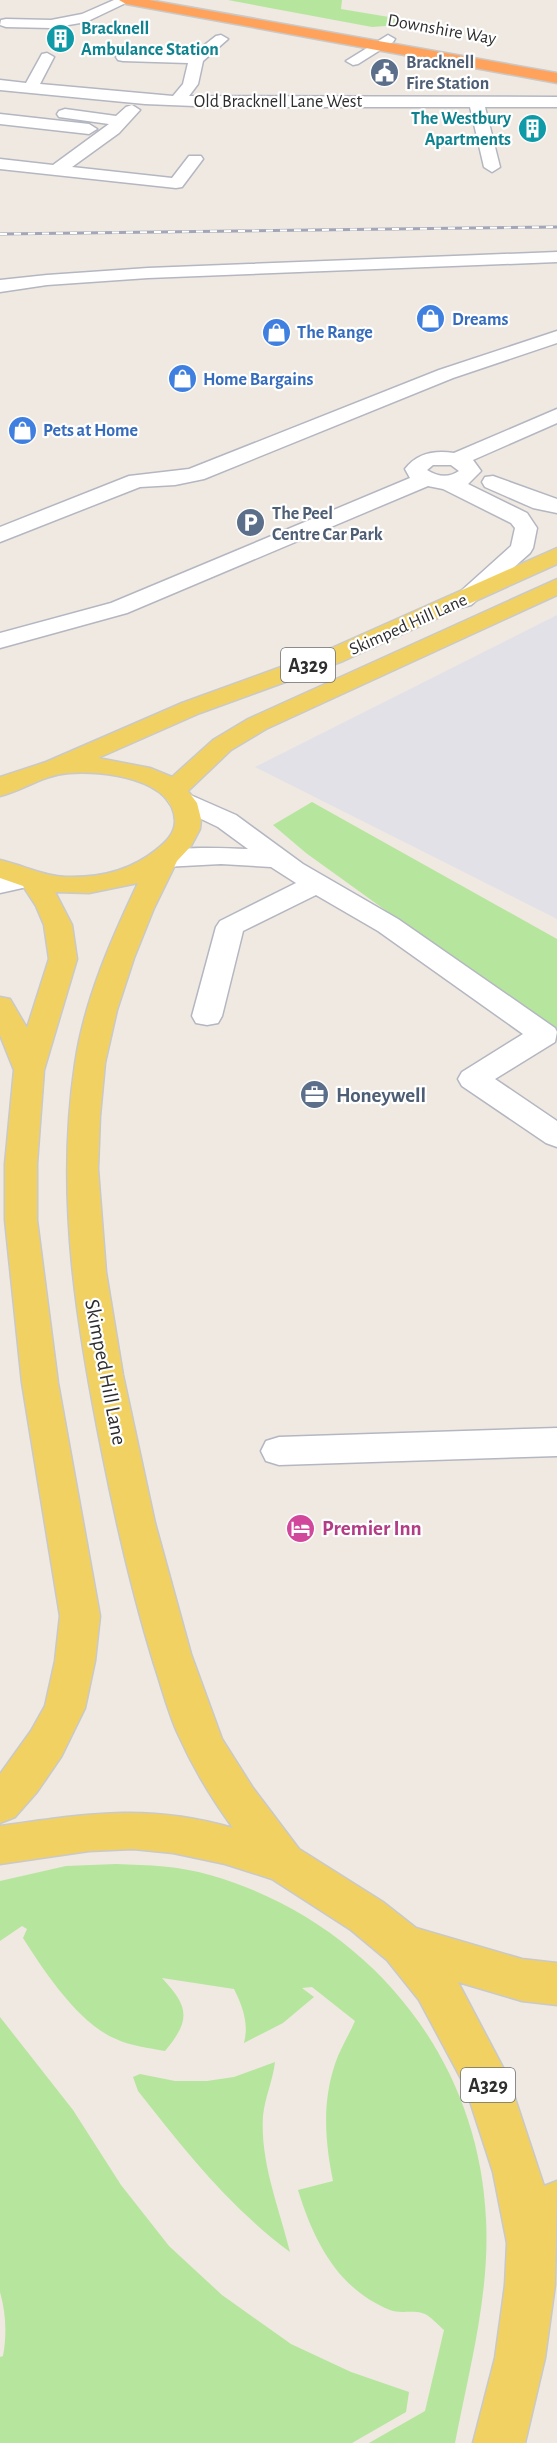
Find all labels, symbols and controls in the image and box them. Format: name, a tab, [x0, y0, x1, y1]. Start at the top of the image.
street label: Downshire Way	[386, 12, 498, 48]
place label: Bracknell Ambulance Station	[81, 20, 219, 59]
building icon: Bracknell Ambulance Station	[44, 22, 76, 54]
place label: Bracknell Fire Station	[406, 54, 489, 93]
public building icon: Bracknell Fire Station	[369, 56, 401, 88]
street label: Old Bracknell Lane West	[194, 93, 362, 111]
place label: The Westbury Apartments	[411, 110, 512, 149]
building icon: The Westbury Apartments	[516, 112, 548, 144]
shop icon: Dreams	[415, 303, 447, 335]
place label: Dreams	[452, 311, 509, 329]
shop icon: The Range	[260, 316, 292, 348]
place label: The Range	[297, 324, 373, 342]
shop icon: Home Bargains	[166, 363, 198, 395]
place label: Home Bargains	[203, 371, 314, 389]
shop icon: Pets at Home	[6, 414, 38, 446]
place label: Pets at Home	[43, 422, 138, 440]
place label: The Peel Centre Car Park	[272, 505, 383, 544]
parking icon: The Peel Centre Car Park	[235, 507, 267, 539]
street label: Skimped Hill Lane	[347, 591, 470, 659]
road number: A329	[281, 648, 335, 682]
office icon: Honeywell	[299, 1079, 331, 1111]
place label: Honeywell	[336, 1085, 426, 1106]
street label: Skimped Hill Lane	[81, 1297, 130, 1447]
hotel icon: Premier Inn	[285, 1512, 317, 1544]
place label: Premier Inn	[322, 1518, 422, 1539]
road number: A329	[461, 2068, 515, 2102]

